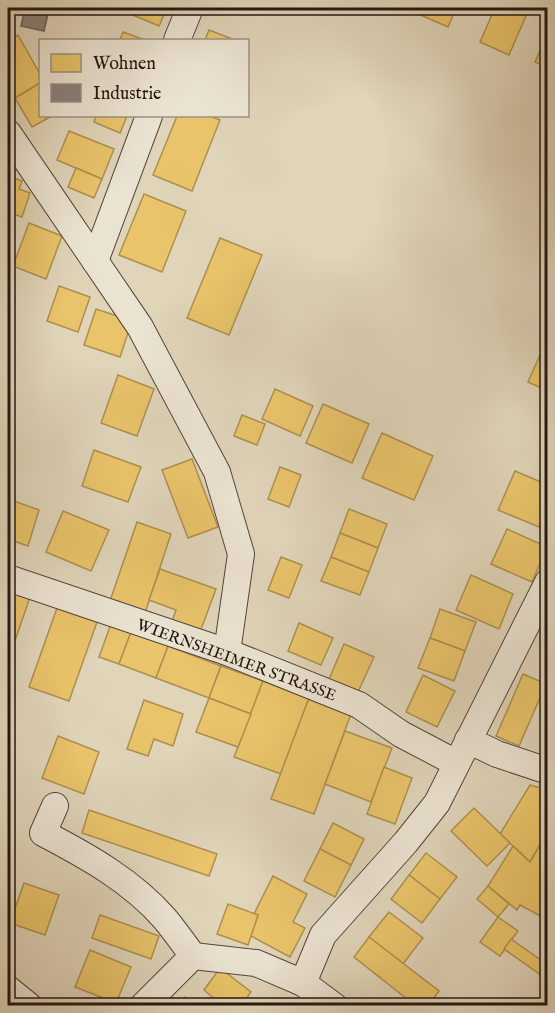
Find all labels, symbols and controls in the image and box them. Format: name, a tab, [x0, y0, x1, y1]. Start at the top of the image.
legend	[39, 39, 249, 117]
text: Wohnen	[93, 53, 156, 76]
text: Industrie	[93, 83, 161, 106]
street label: WIERNSHEIMER STRASSE	[134, 615, 339, 706]

